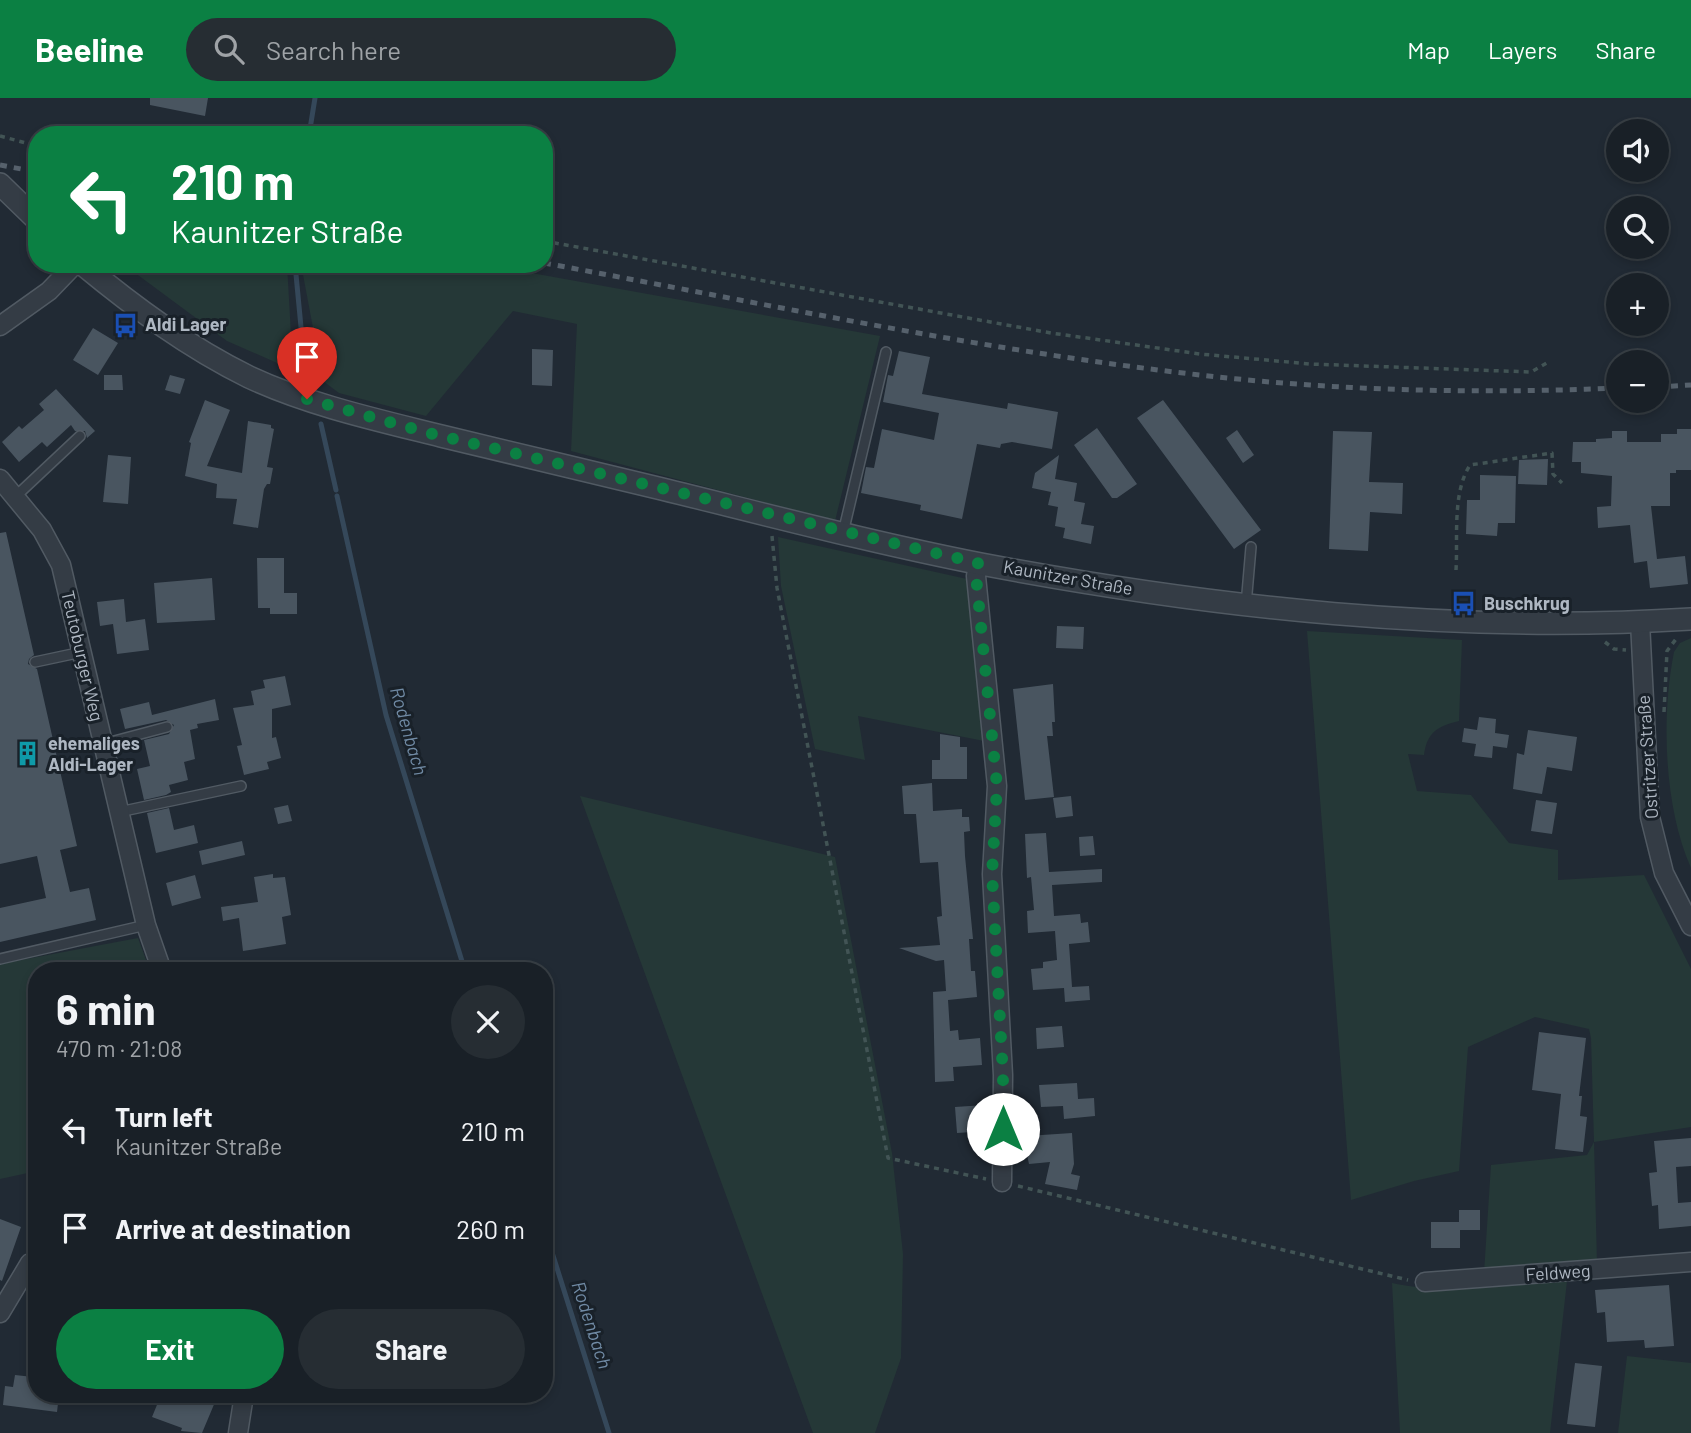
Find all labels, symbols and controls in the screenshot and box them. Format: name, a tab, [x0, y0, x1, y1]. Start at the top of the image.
search box	[186, 18, 676, 81]
text: Beeline	[35, 29, 144, 69]
icon: search	[210, 30, 248, 68]
text: Search here	[266, 34, 401, 65]
text: Map	[1407, 35, 1450, 64]
text: Layers	[1488, 35, 1557, 64]
text: Share	[1595, 35, 1656, 64]
map controls	[1606, 119, 1669, 413]
button: sound	[1606, 119, 1669, 182]
text: 210 m	[171, 151, 294, 210]
icon: left	[56, 154, 147, 245]
button: search	[1606, 196, 1669, 259]
text: Kaunitzer Straße	[171, 211, 404, 249]
button: +	[1606, 273, 1669, 336]
bus stop icon: Aldi Lager	[111, 311, 139, 339]
place label: Aldi Lager	[145, 313, 226, 335]
pin	[277, 327, 337, 399]
icon: arrive	[288, 338, 326, 376]
button: −	[1606, 350, 1669, 413]
street label: Kaunitzer Straße	[1002, 555, 1135, 599]
street label: Teutoburger Weg	[57, 588, 109, 723]
bus stop icon: Buschkrug	[1450, 590, 1478, 618]
place label: Buschkrug	[1484, 592, 1570, 614]
water label: Rodenbach	[386, 684, 433, 778]
street label: Ostritzer Straße	[1632, 694, 1662, 820]
place label: ehemaliges Aldi-Lager	[48, 732, 140, 775]
building icon: ehemaliges Aldi-Lager	[14, 740, 42, 768]
text: 6 min	[56, 983, 156, 1033]
button: close	[451, 985, 525, 1059]
text: 470 m · 21:08	[56, 1034, 182, 1062]
position arrow	[966, 1092, 1040, 1166]
text: Turn left	[115, 1101, 213, 1132]
icon: left	[56, 1111, 94, 1149]
text: 210 m	[461, 1115, 525, 1146]
text: Kaunitzer Straße	[115, 1132, 282, 1160]
icon: arrive	[56, 1209, 94, 1247]
text: Arrive at destination	[115, 1213, 351, 1244]
text: 260 m	[456, 1213, 525, 1244]
street label: Feldweg	[1525, 1259, 1591, 1285]
water label: Rodenbach	[568, 1278, 617, 1372]
button: Exit	[56, 1309, 284, 1389]
button: Share	[298, 1309, 525, 1389]

